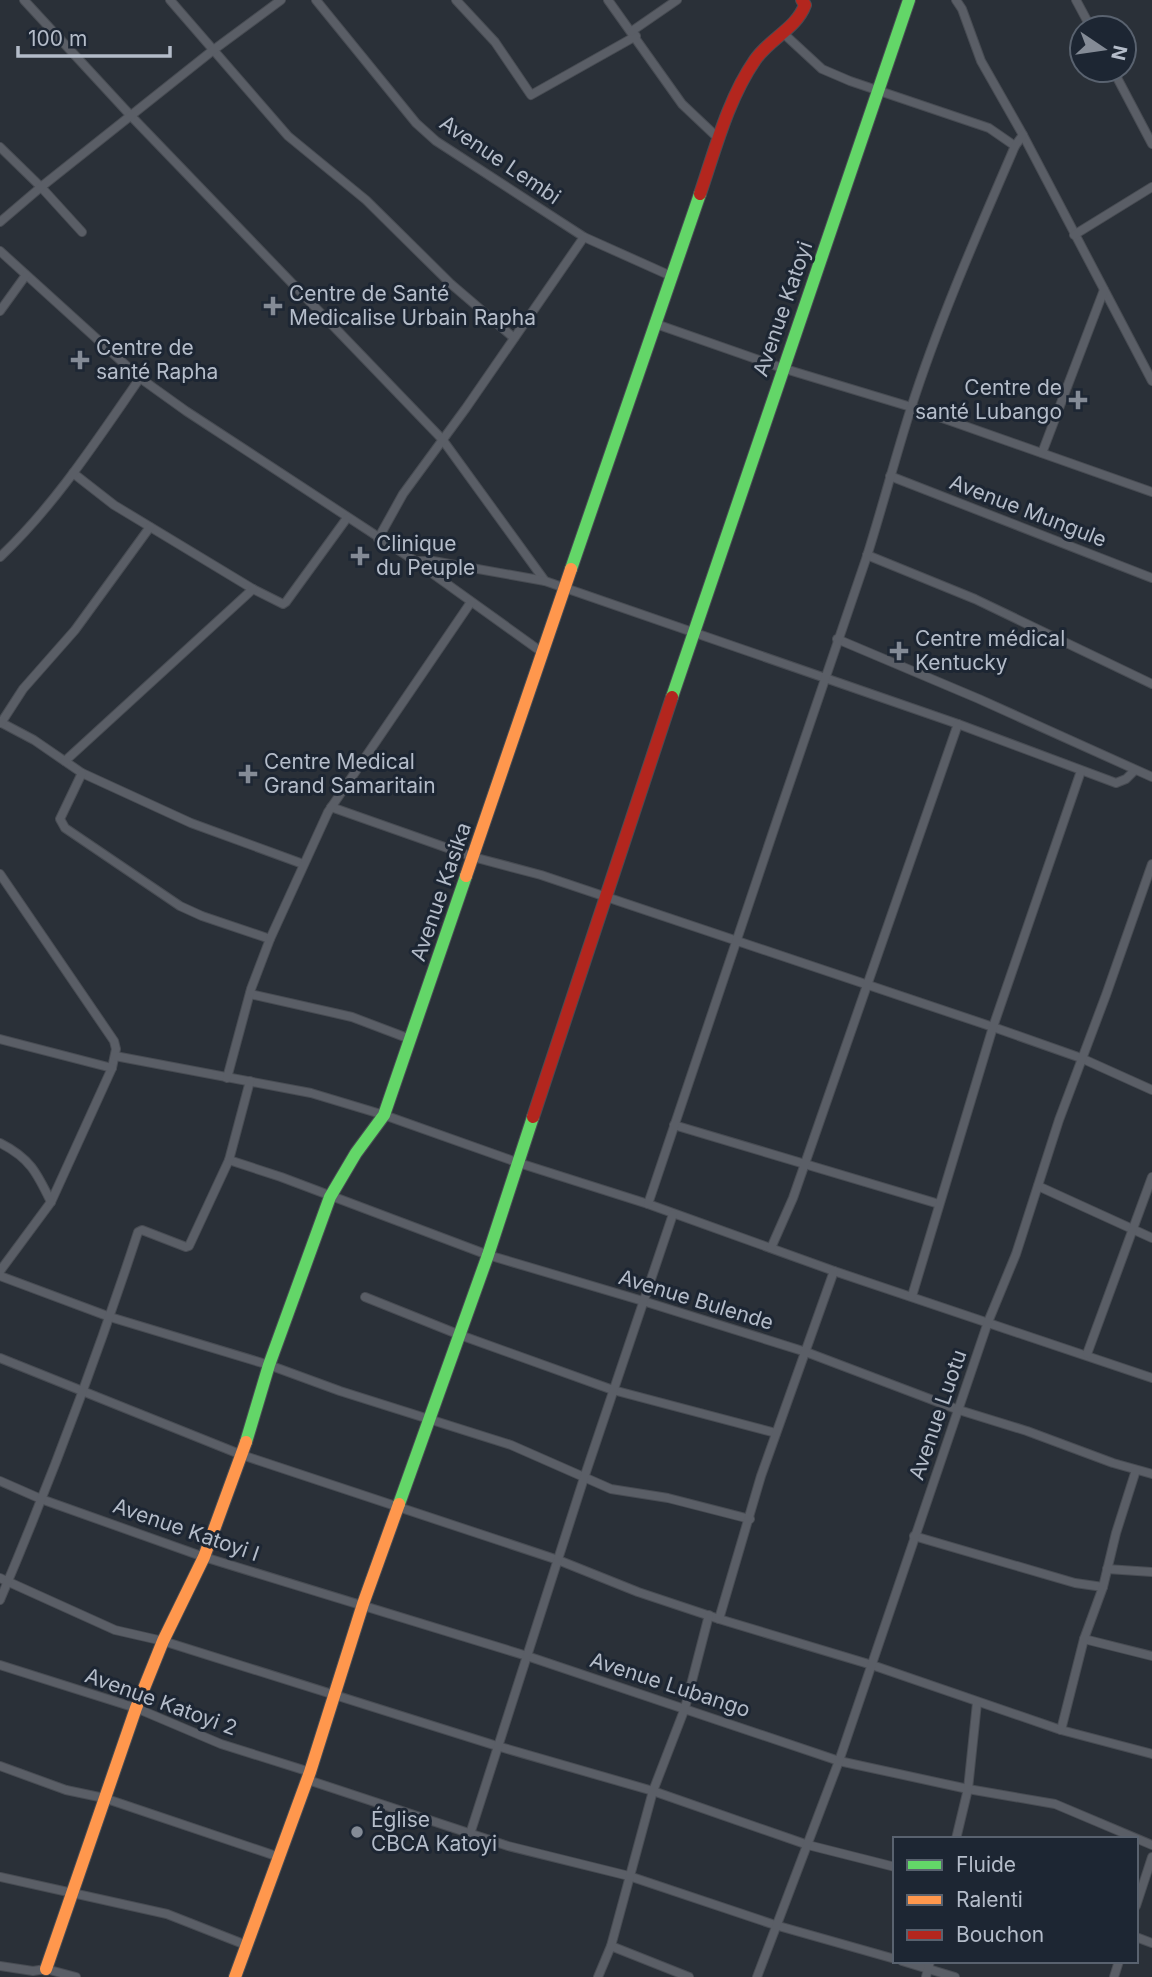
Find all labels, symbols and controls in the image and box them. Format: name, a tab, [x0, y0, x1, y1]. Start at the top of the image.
scale bar	[18, 14, 170, 58]
north arrow	[1068, 14, 1138, 84]
text: 100 m	[28, 26, 87, 51]
text: N	[1106, 43, 1132, 62]
street label: Avenue Lembi	[435, 110, 565, 209]
street label: Avenue Katoyi	[748, 238, 817, 380]
place label: Centre de Santé Medicalise Urbain Rapha	[289, 281, 536, 330]
marker: Centre de Santé Medicalise Urbain Rapha	[263, 296, 283, 316]
place label: Centre de santé Rapha	[96, 335, 218, 384]
marker: Centre de santé Rapha	[70, 350, 90, 370]
place label: Centre de santé Lubango	[915, 375, 1062, 424]
marker: Centre de santé Lubango	[1068, 390, 1088, 410]
street label: Avenue Mungule	[946, 469, 1110, 552]
place label: Clinique du Peuple	[376, 531, 475, 580]
marker: Clinique du Peuple	[350, 546, 370, 566]
place label: Centre médical Kentucky	[915, 626, 1065, 675]
marker: Centre médical Kentucky	[889, 641, 909, 661]
place label: Centre Medical Grand Samaritain	[264, 749, 436, 798]
marker: Centre Medical Grand Samaritain	[238, 764, 258, 784]
street label: Avenue Kasika	[405, 819, 476, 964]
street label: Avenue Bulende	[616, 1264, 777, 1335]
street label: Avenue Luotu	[904, 1347, 971, 1483]
street label: Avenue Katoyi I	[110, 1493, 262, 1566]
street label: Avenue Lubango	[587, 1647, 753, 1722]
street label: Avenue Katoyi 2	[82, 1662, 241, 1741]
place label: Église CBCA Katoyi	[371, 1806, 497, 1856]
marker: Église CBCA Katoyi	[349, 1824, 365, 1840]
legend	[893, 1837, 1138, 1963]
text: Fluide	[956, 1852, 1016, 1877]
text: Ralenti	[956, 1887, 1023, 1912]
text: Bouchon	[956, 1922, 1044, 1947]

